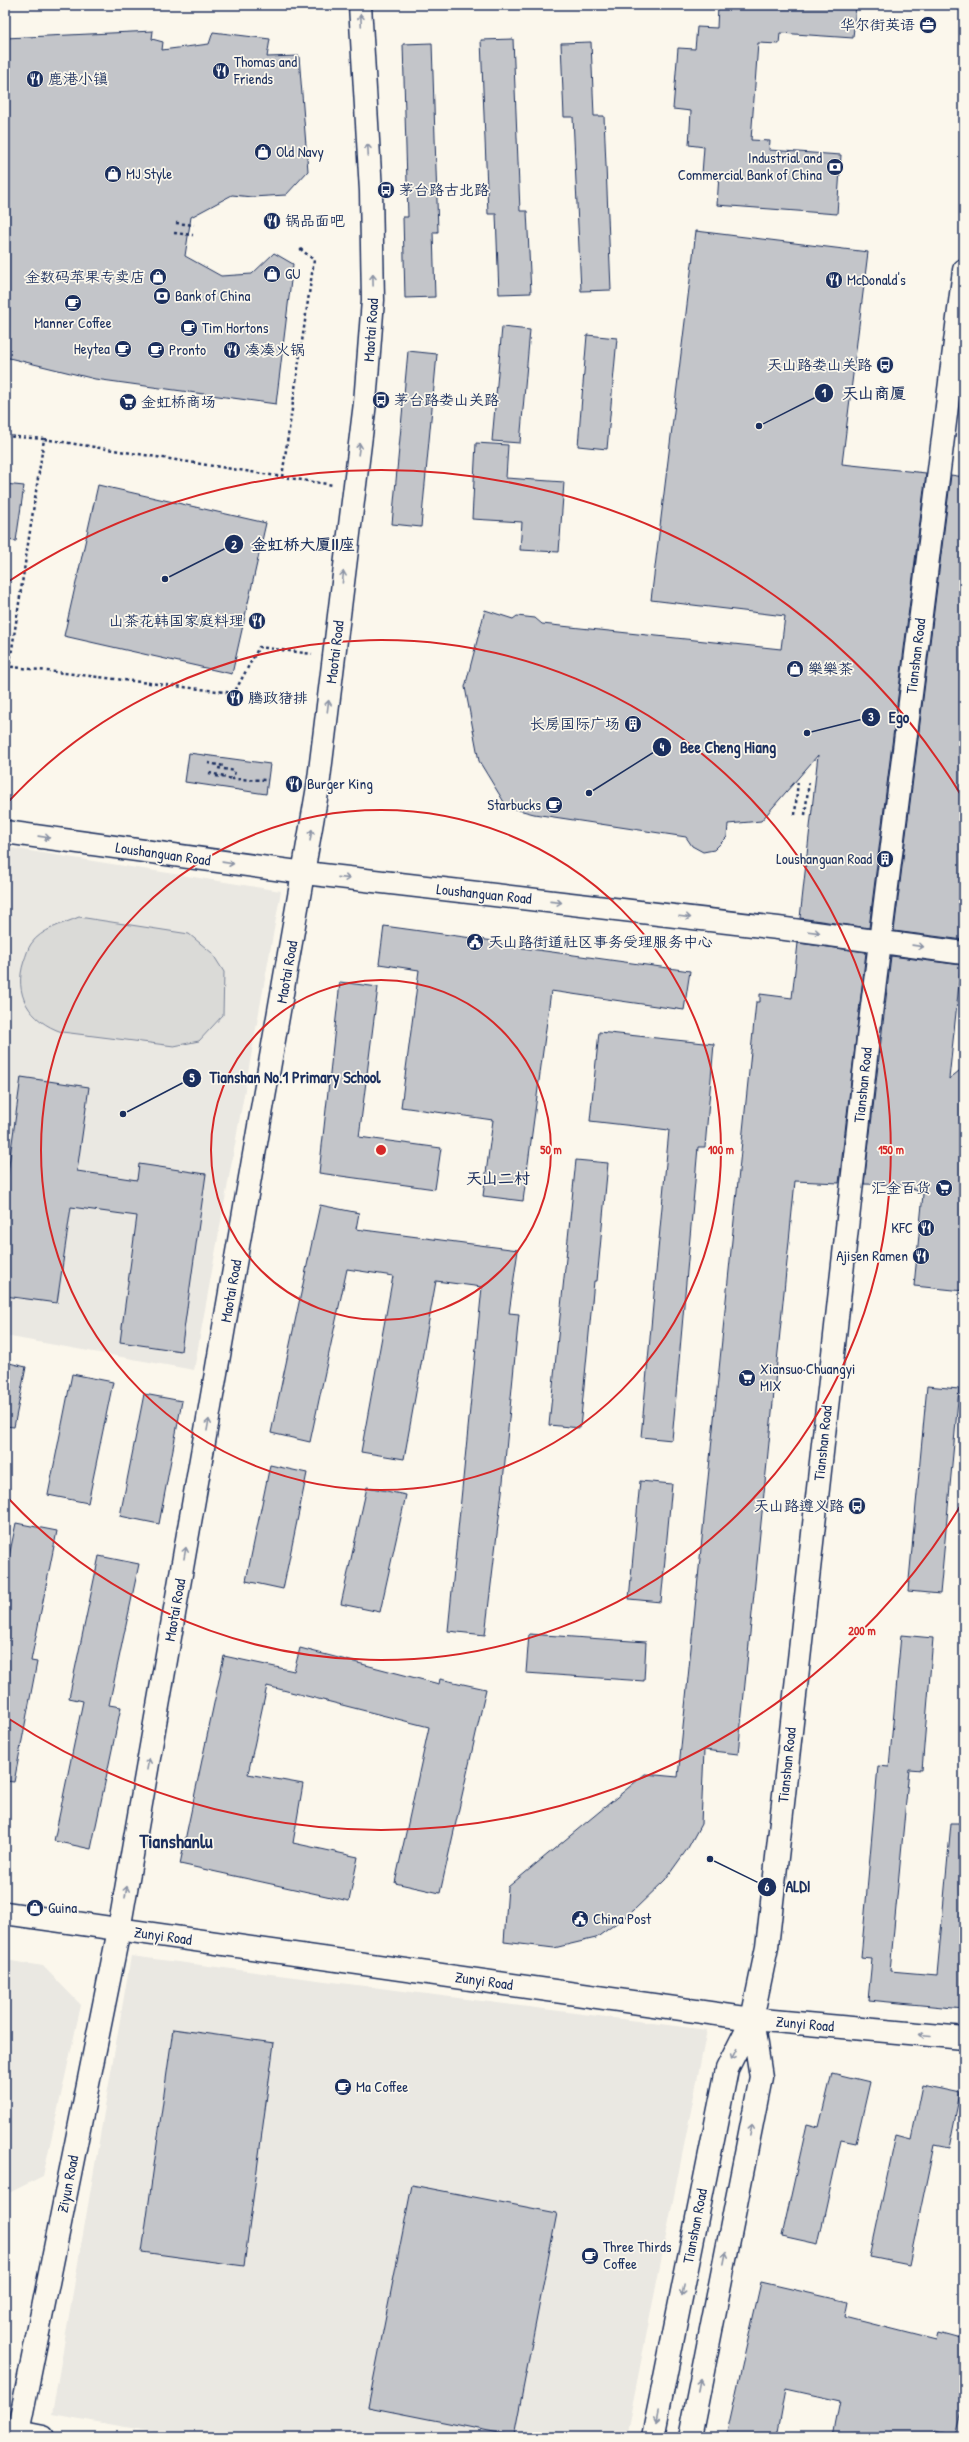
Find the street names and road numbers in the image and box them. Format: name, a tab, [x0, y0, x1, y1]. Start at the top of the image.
street label: Maotai Road	[358, 298, 383, 362]
street label: Tianshan Road	[900, 617, 931, 695]
street label: Maotai Road	[320, 619, 349, 685]
street label: Loushanguan Road	[114, 836, 212, 871]
street label: Loushanguan Road	[435, 878, 533, 909]
street label: Maotai Road	[271, 939, 302, 1005]
street label: Tianshan Road	[848, 1046, 877, 1124]
street label: Maotai Road	[215, 1258, 246, 1324]
street label: Tianshan Road	[808, 1404, 837, 1482]
street label: Maotai Road	[159, 1577, 190, 1643]
street label: Tianshan Road	[772, 1726, 801, 1804]
street label: Zunyi Road	[133, 1921, 193, 1950]
street label: Zunyi Road	[454, 1966, 514, 1995]
street label: Zunyi Road	[775, 2011, 835, 2037]
street label: Ziyun Road	[52, 2153, 83, 2214]
street label: Tianshan Road	[677, 2187, 712, 2265]

